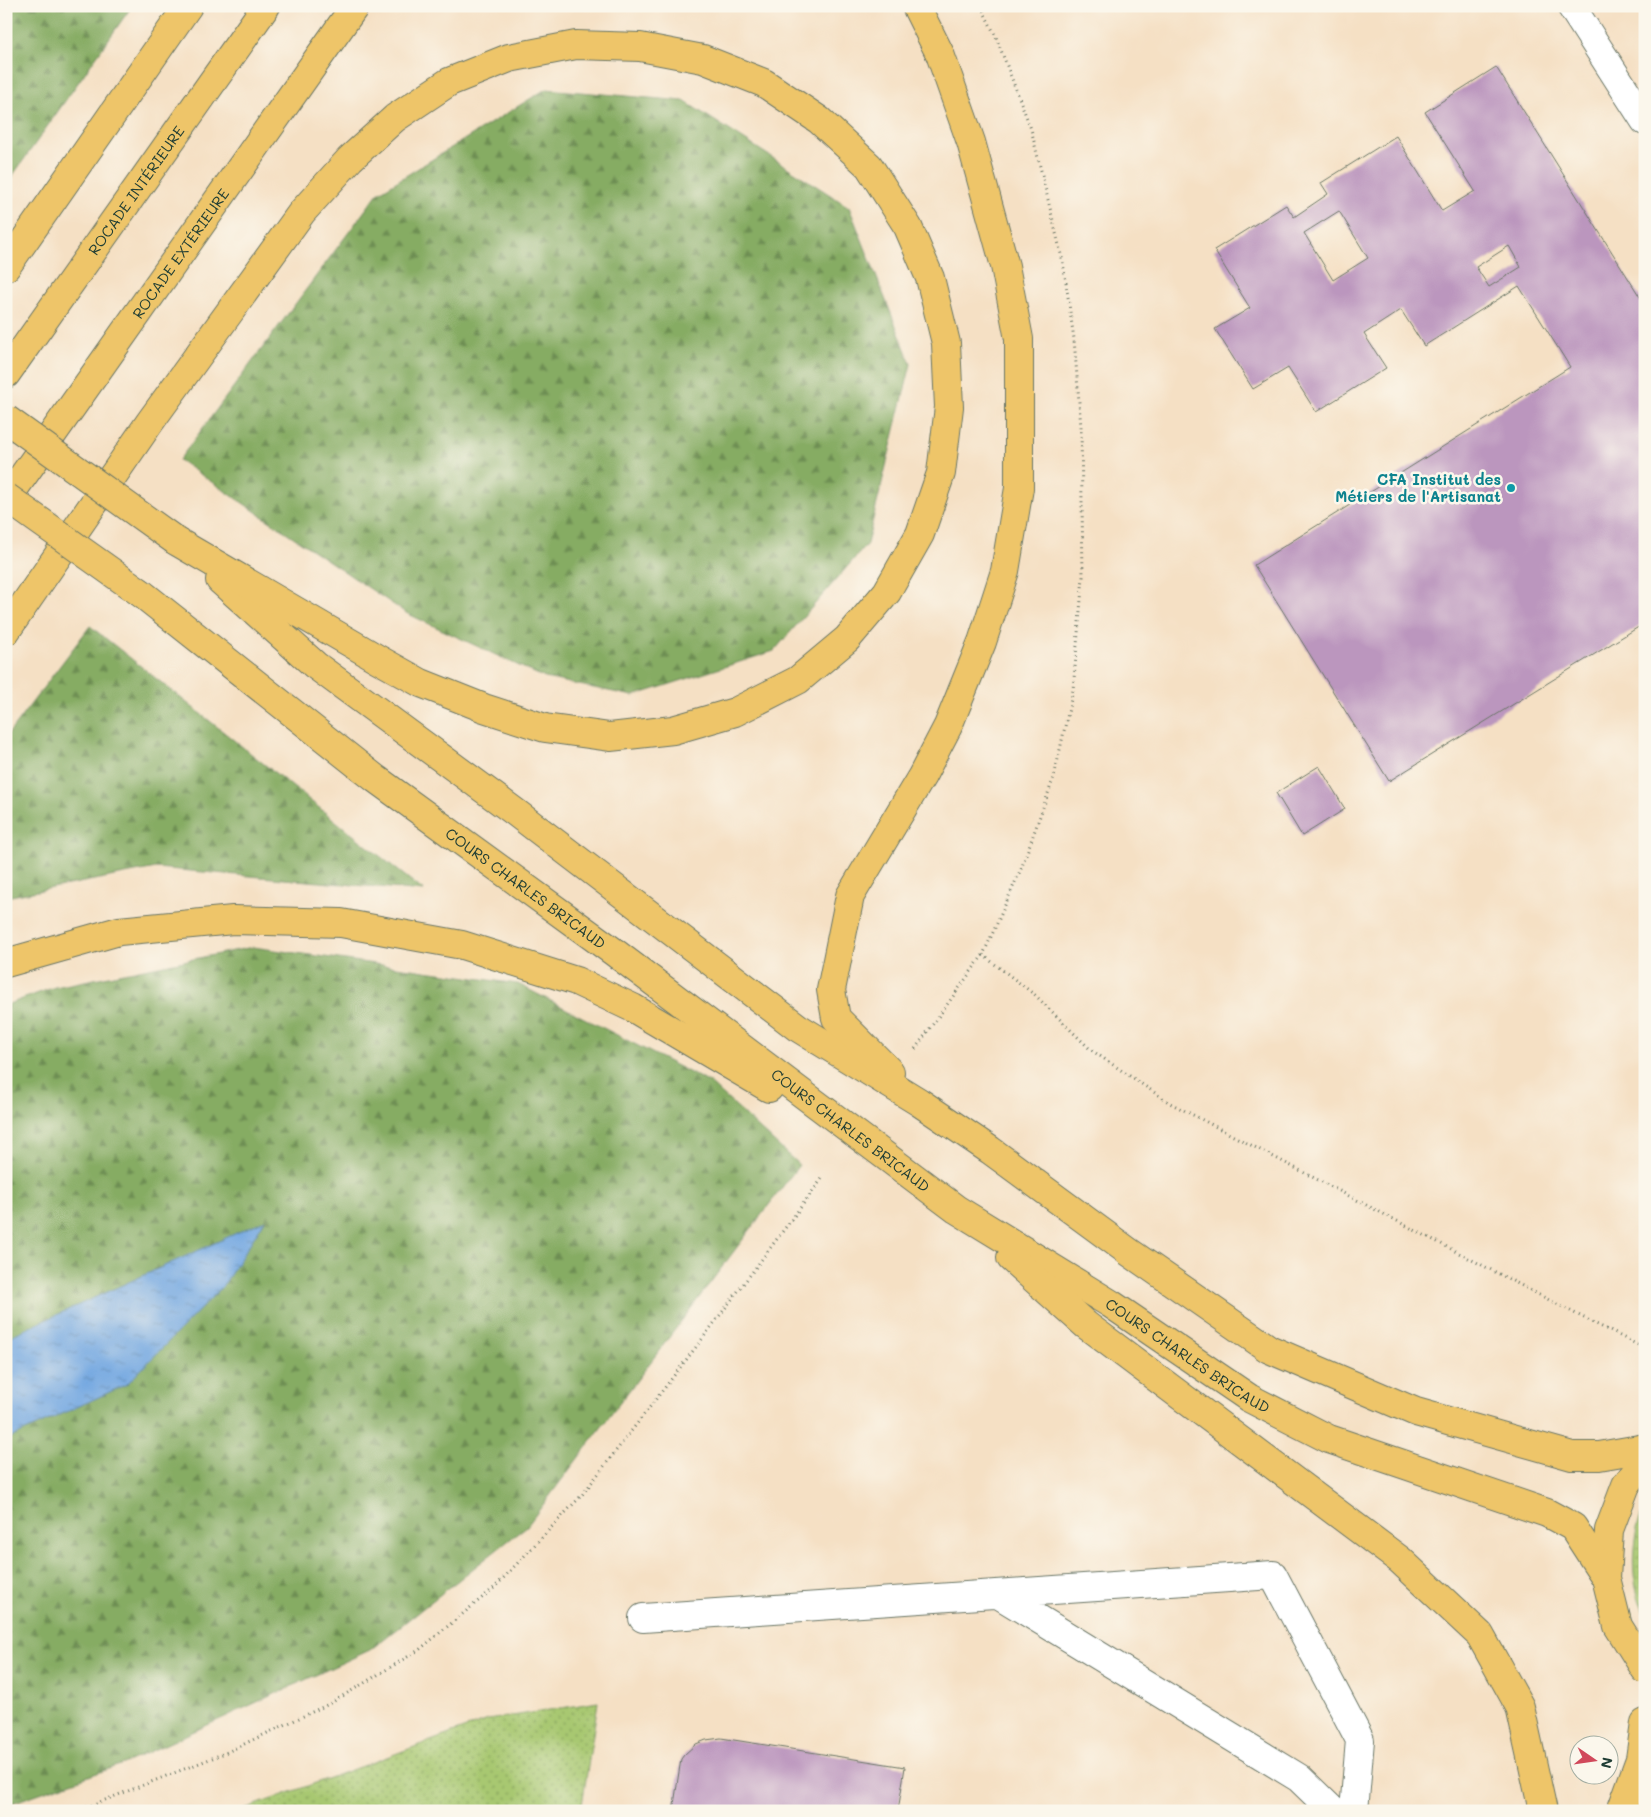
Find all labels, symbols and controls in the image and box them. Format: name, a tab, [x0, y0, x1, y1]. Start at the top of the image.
street label: ROCADE INTÉRIEURE	[83, 121, 189, 259]
street label: ROCADE EXTÉRIEURE	[127, 184, 233, 322]
place label: CFA Institut des Métiers de l'Artisanat	[1335, 469, 1501, 506]
marker: CFA Institut des Métiers de l'Artisanat	[1505, 482, 1517, 494]
street label: COURS CHARLES BRICAUD	[442, 823, 610, 953]
street label: COURS CHARLES BRICAUD	[767, 1064, 934, 1196]
street label: COURS CHARLES BRICAUD	[1102, 1293, 1273, 1417]
north arrow	[1568, 1734, 1618, 1784]
text: N	[1597, 1756, 1618, 1770]

